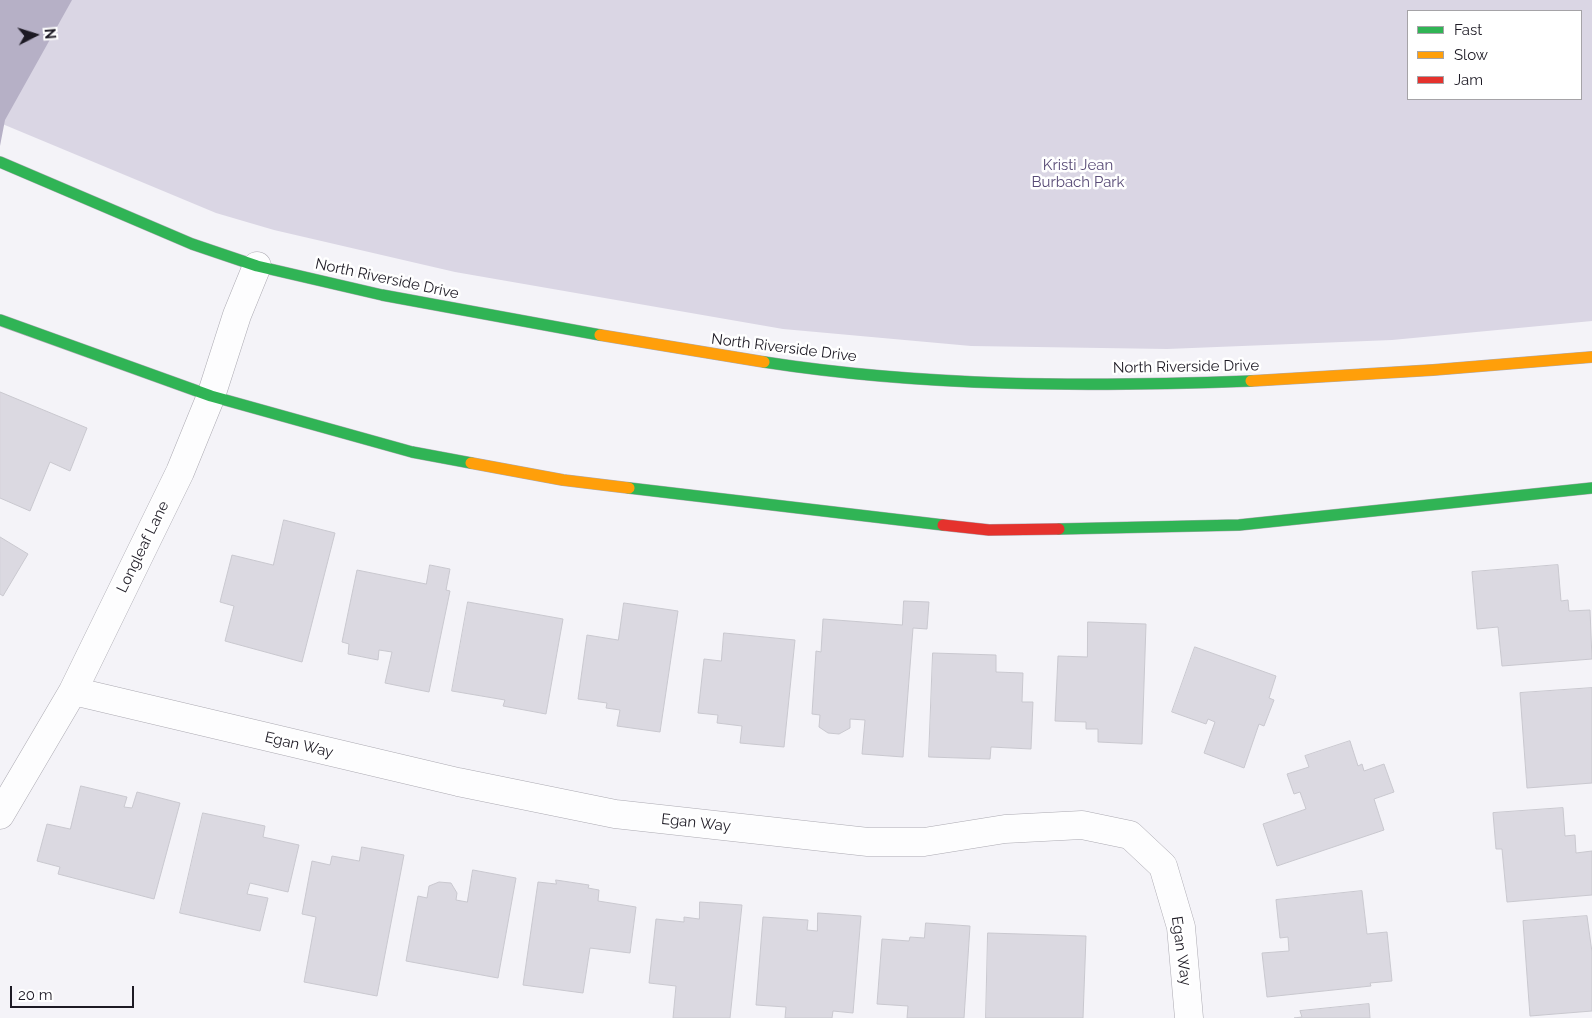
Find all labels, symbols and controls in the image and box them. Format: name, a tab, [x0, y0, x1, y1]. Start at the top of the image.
north arrow	[10, 10, 60, 60]
legend	[1407, 10, 1582, 100]
text: Fast	[1454, 21, 1482, 39]
text: N	[42, 28, 58, 40]
text: Slow	[1454, 46, 1488, 64]
text: Jam	[1454, 71, 1483, 89]
park label: Kristi Jean Burbach Park	[1031, 156, 1125, 191]
street label: North Riverside Drive	[314, 255, 460, 303]
street label: North Riverside Drive	[710, 330, 858, 366]
street label: North Riverside Drive	[1113, 357, 1259, 377]
street label: Longleaf Lane	[113, 498, 173, 596]
street label: Egan Way	[263, 728, 335, 762]
street label: Egan Way	[660, 810, 732, 836]
street label: Egan Way	[1167, 915, 1195, 987]
scale bar	[12, 976, 136, 1008]
text: 20 m	[18, 986, 53, 1004]

